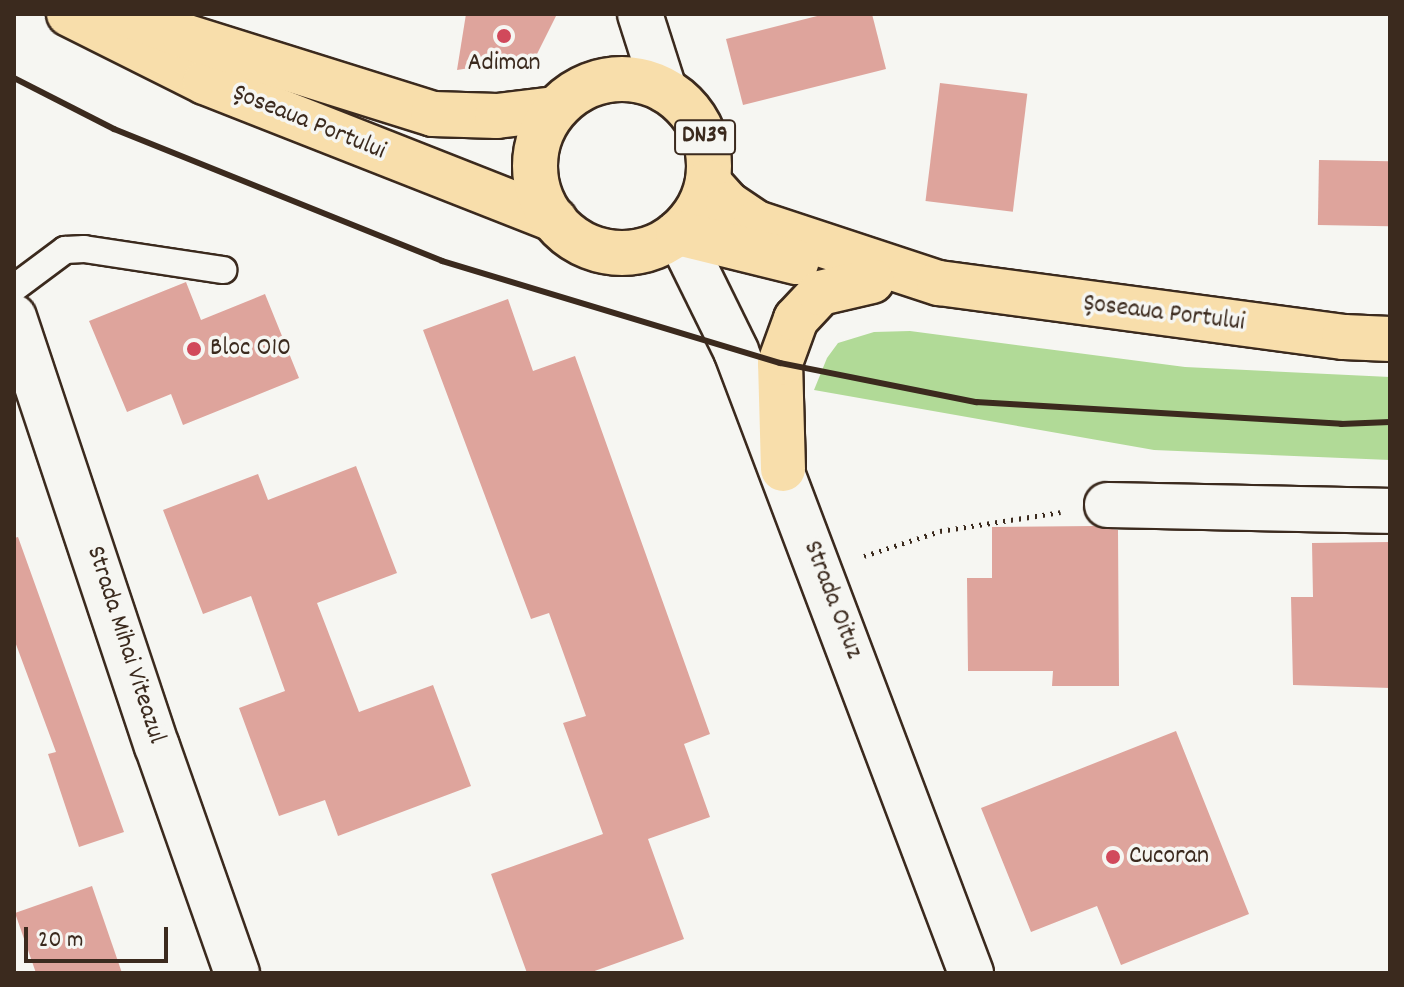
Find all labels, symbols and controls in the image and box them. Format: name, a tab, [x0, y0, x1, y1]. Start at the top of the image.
marker: Adiman	[495, 27, 513, 45]
place label: Adiman	[467, 48, 541, 80]
street label: Șoseaua Portului	[228, 78, 390, 168]
road number: DN39	[673, 117, 737, 157]
street label: Șoseaua Portului	[1082, 289, 1246, 339]
place label: Bloc O10	[210, 333, 291, 365]
marker: Bloc O10	[185, 340, 203, 358]
street label: Strada Oituz	[795, 537, 869, 663]
street label: Strada Mihai Viteazul	[78, 542, 172, 748]
place label: Cucoran	[1129, 841, 1209, 873]
marker: Cucoran	[1104, 848, 1122, 866]
scale bar	[28, 911, 172, 961]
text: 20 m	[38, 924, 84, 958]

